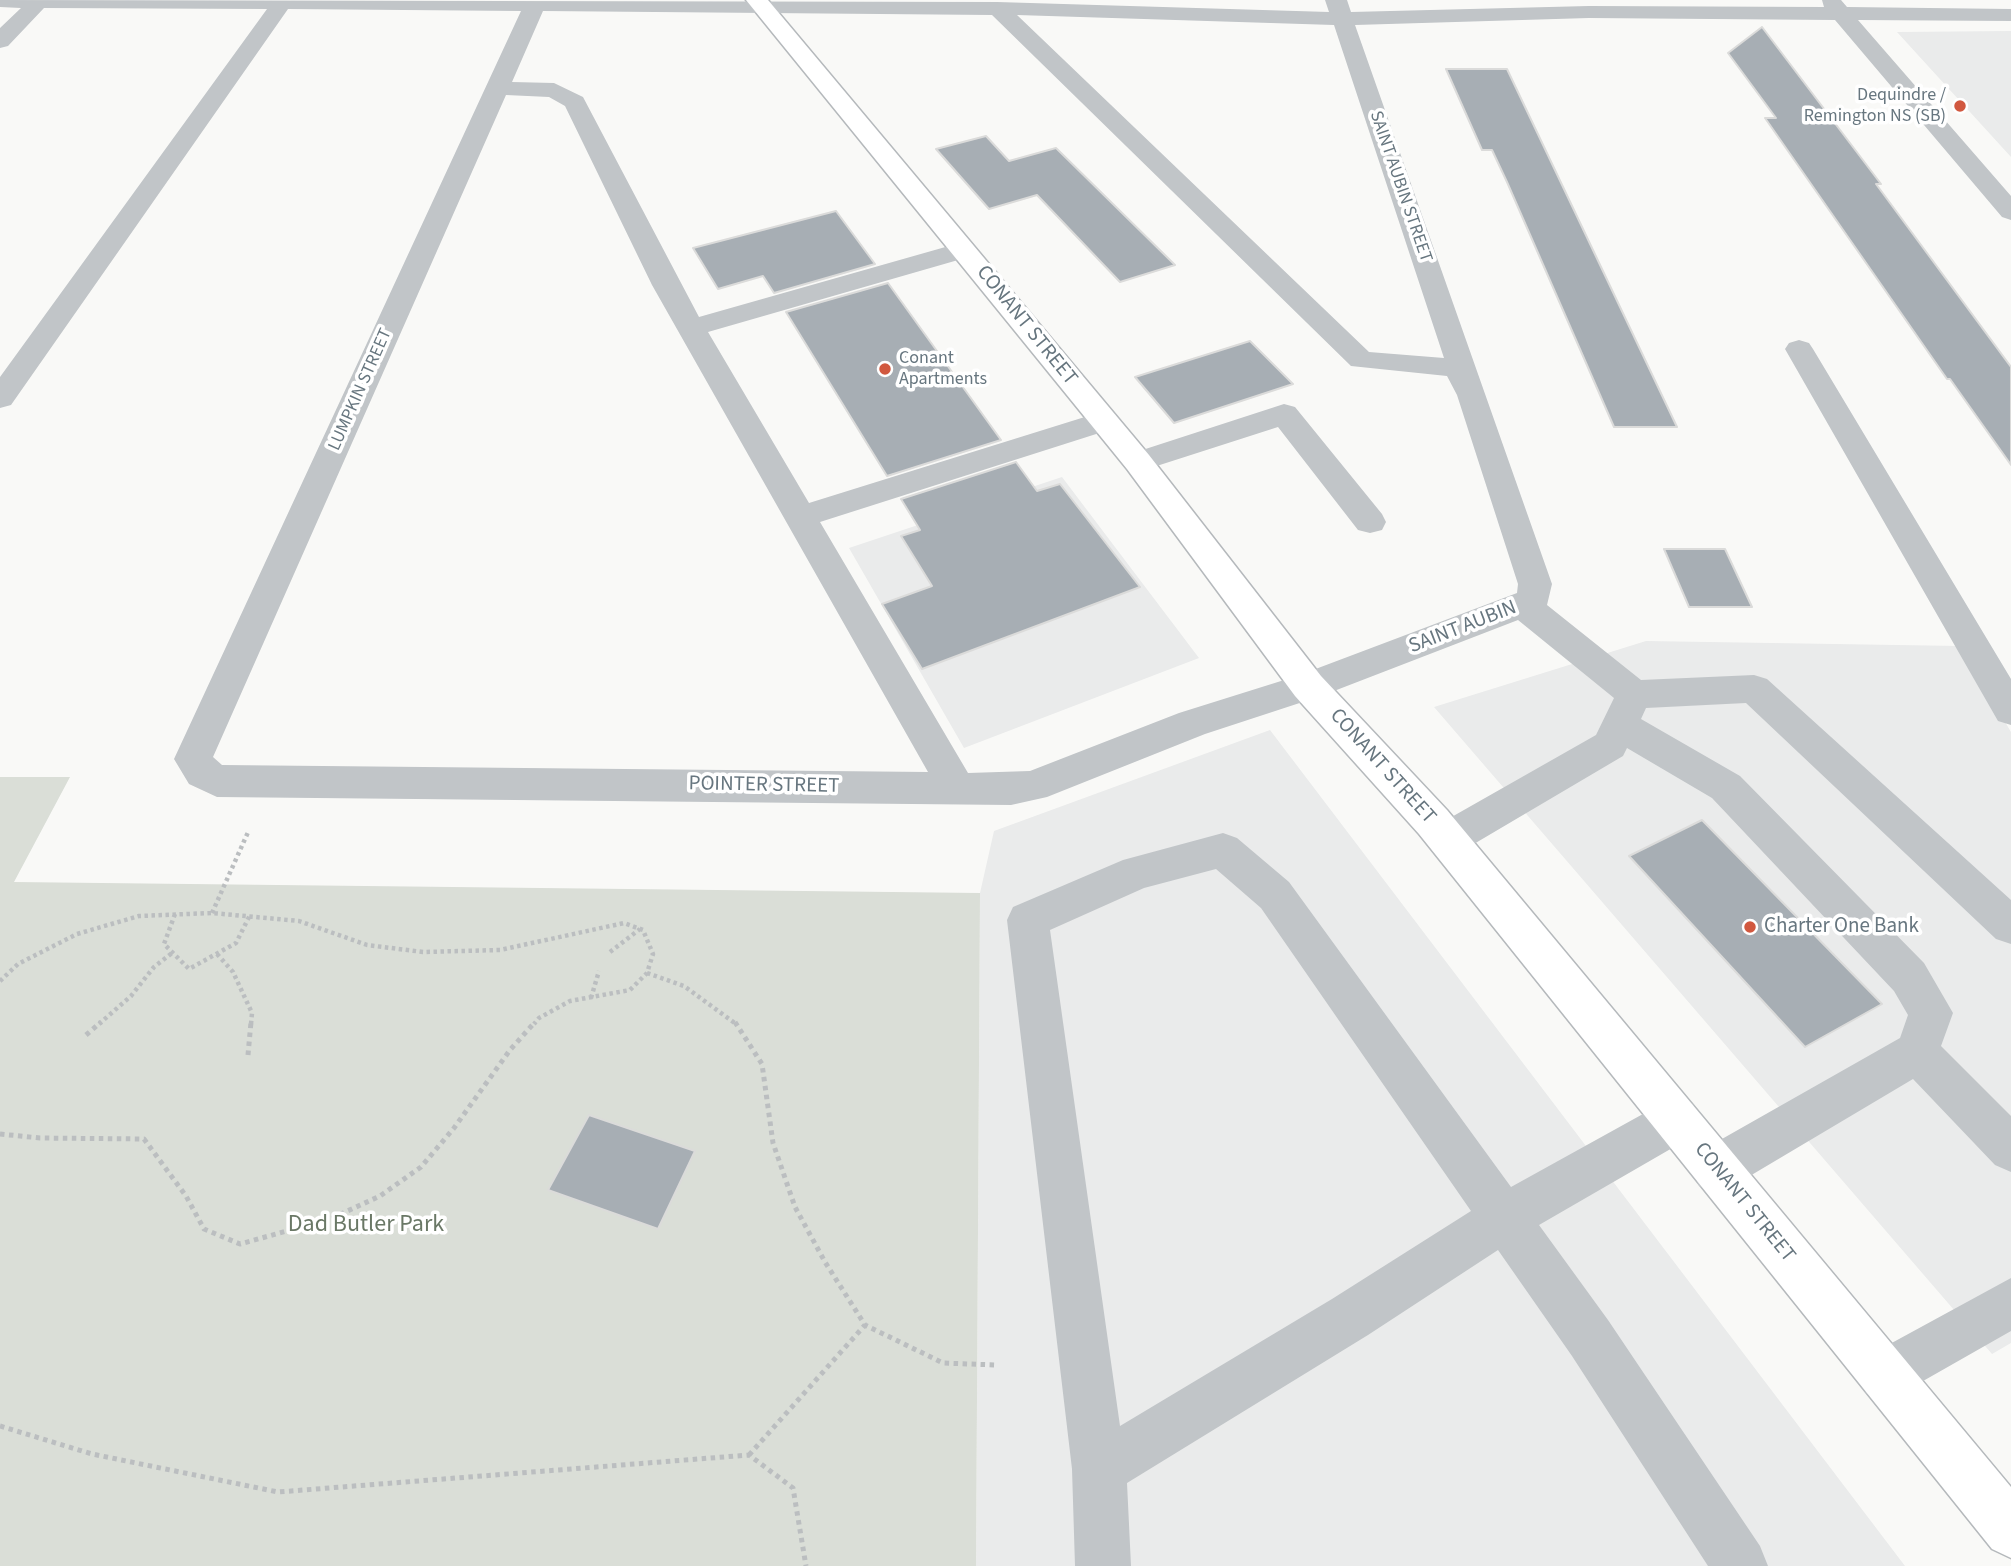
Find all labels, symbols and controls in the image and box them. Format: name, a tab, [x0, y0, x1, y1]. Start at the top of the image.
place label: Dequindre / Remington NS (SB)	[1804, 85, 1946, 128]
marker: Dequindre / Remington NS (SB)	[1952, 98, 1968, 114]
street label: SAINT AUBIN STREET	[1364, 109, 1436, 265]
street label: CONANT STREET	[970, 261, 1082, 391]
street label: LUMPKIN STREET	[324, 326, 398, 454]
place label: Conant Apartments	[899, 348, 987, 390]
marker: Conant Apartments	[877, 361, 893, 377]
street label: SAINT AUBIN	[1406, 596, 1520, 660]
street label: CONANT STREET	[1324, 704, 1440, 830]
street label: POINTER STREET	[688, 772, 840, 800]
place label: Charter One Bank	[1764, 914, 1919, 940]
marker: Charter One Bank	[1742, 919, 1758, 935]
street label: CONANT STREET	[1688, 1138, 1800, 1268]
park label: Dad Butler Park	[288, 1212, 444, 1240]

